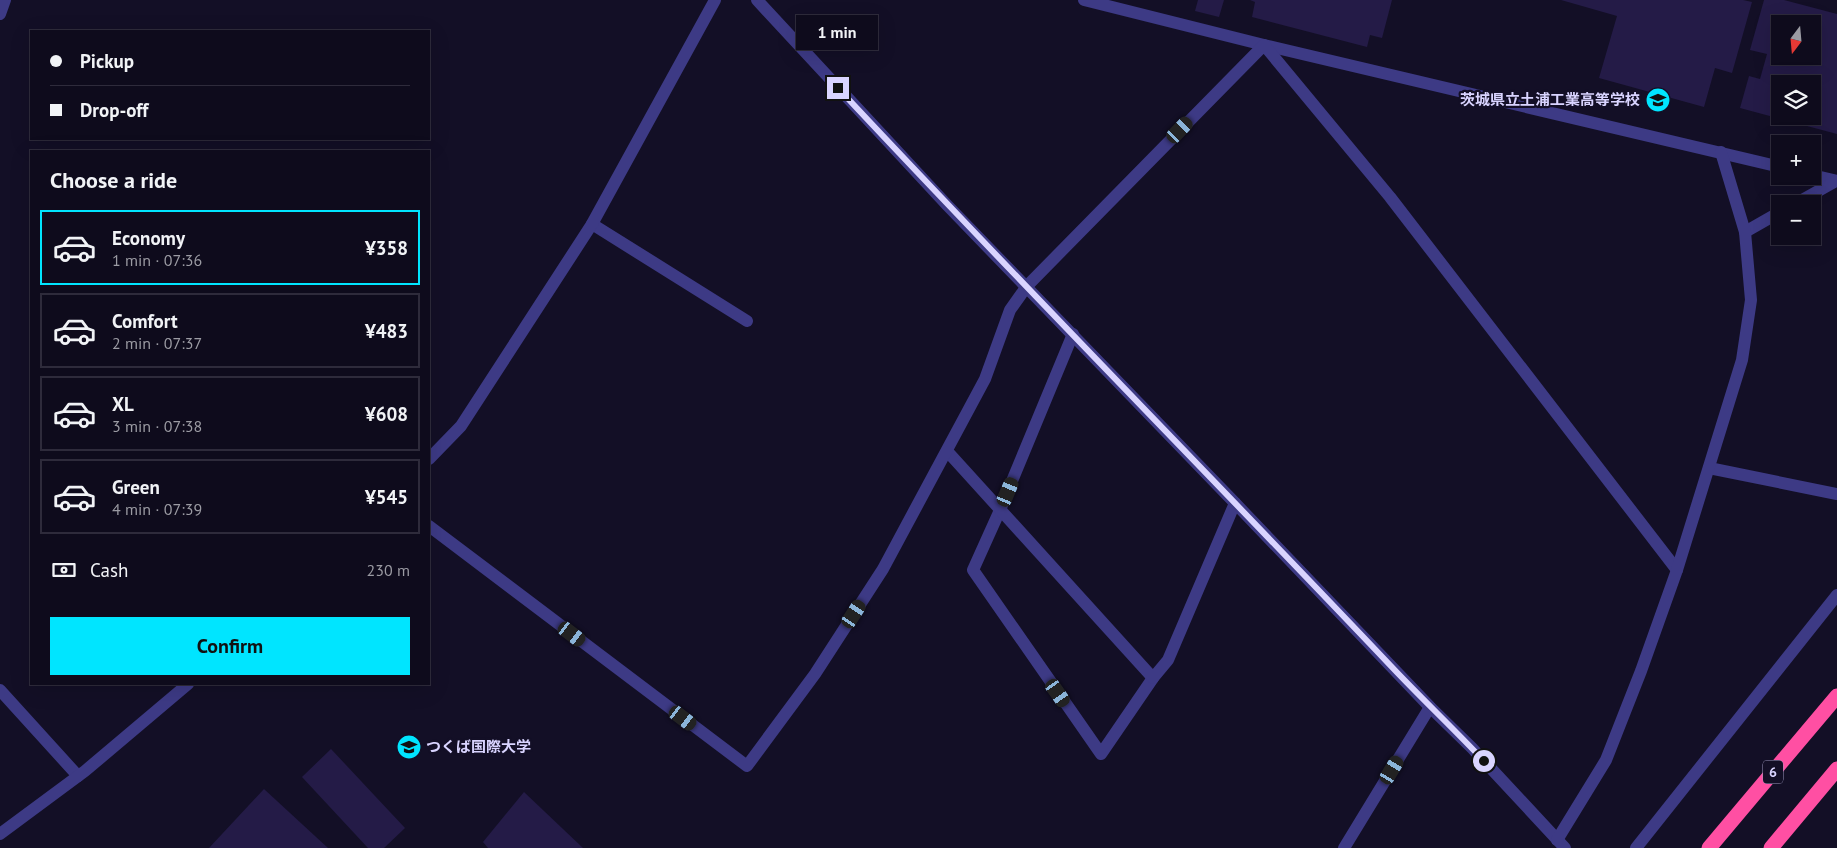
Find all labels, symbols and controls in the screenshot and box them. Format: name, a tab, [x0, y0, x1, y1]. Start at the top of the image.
north arrow	[1771, 15, 1821, 65]
map controls	[1771, 15, 1821, 245]
callout: 1 min	[797, 16, 879, 51]
text: 1 min	[817, 22, 857, 42]
text: Pickup	[80, 49, 134, 73]
button: layers	[1771, 75, 1821, 125]
route end	[827, 77, 849, 99]
school or university icon: 茨城県立土浦工業高等学校	[1645, 87, 1671, 113]
place label: 茨城県立土浦工業高等学校	[1460, 90, 1640, 109]
text: Drop-off	[80, 98, 148, 122]
car	[1164, 114, 1195, 146]
button: +	[1771, 135, 1821, 185]
text: Choose a ride	[50, 166, 177, 194]
button: −	[1771, 195, 1821, 245]
icon: car	[52, 225, 97, 270]
text: Economy	[112, 226, 185, 250]
text: ¥358	[365, 236, 408, 260]
text: 1 min · 07:36	[112, 250, 202, 270]
icon: car	[52, 308, 97, 353]
text: Comfort	[112, 309, 178, 333]
text: ¥483	[365, 319, 408, 343]
text: 2 min · 07:37	[112, 333, 202, 353]
icon: car	[52, 391, 97, 436]
text: XL	[112, 392, 134, 416]
text: ¥608	[365, 402, 408, 426]
text: 3 min · 07:38	[112, 416, 202, 436]
icon: car	[52, 474, 97, 519]
text: Green	[112, 475, 160, 499]
car	[995, 475, 1020, 509]
text: ¥545	[365, 485, 408, 509]
text: 4 min · 07:39	[112, 499, 202, 519]
icon: cash	[50, 556, 78, 584]
text: Cash	[90, 558, 128, 582]
text: 230 m	[367, 560, 410, 580]
car	[839, 597, 868, 631]
button: Confirm	[50, 617, 410, 675]
car	[555, 619, 588, 649]
car	[1043, 676, 1072, 710]
car	[666, 703, 699, 733]
school or university icon: つくば国際大学	[396, 734, 422, 760]
place label: つくば国際大学	[426, 737, 531, 756]
route start	[1473, 750, 1495, 772]
car	[1377, 753, 1406, 787]
road number: 6	[1763, 760, 1783, 784]

